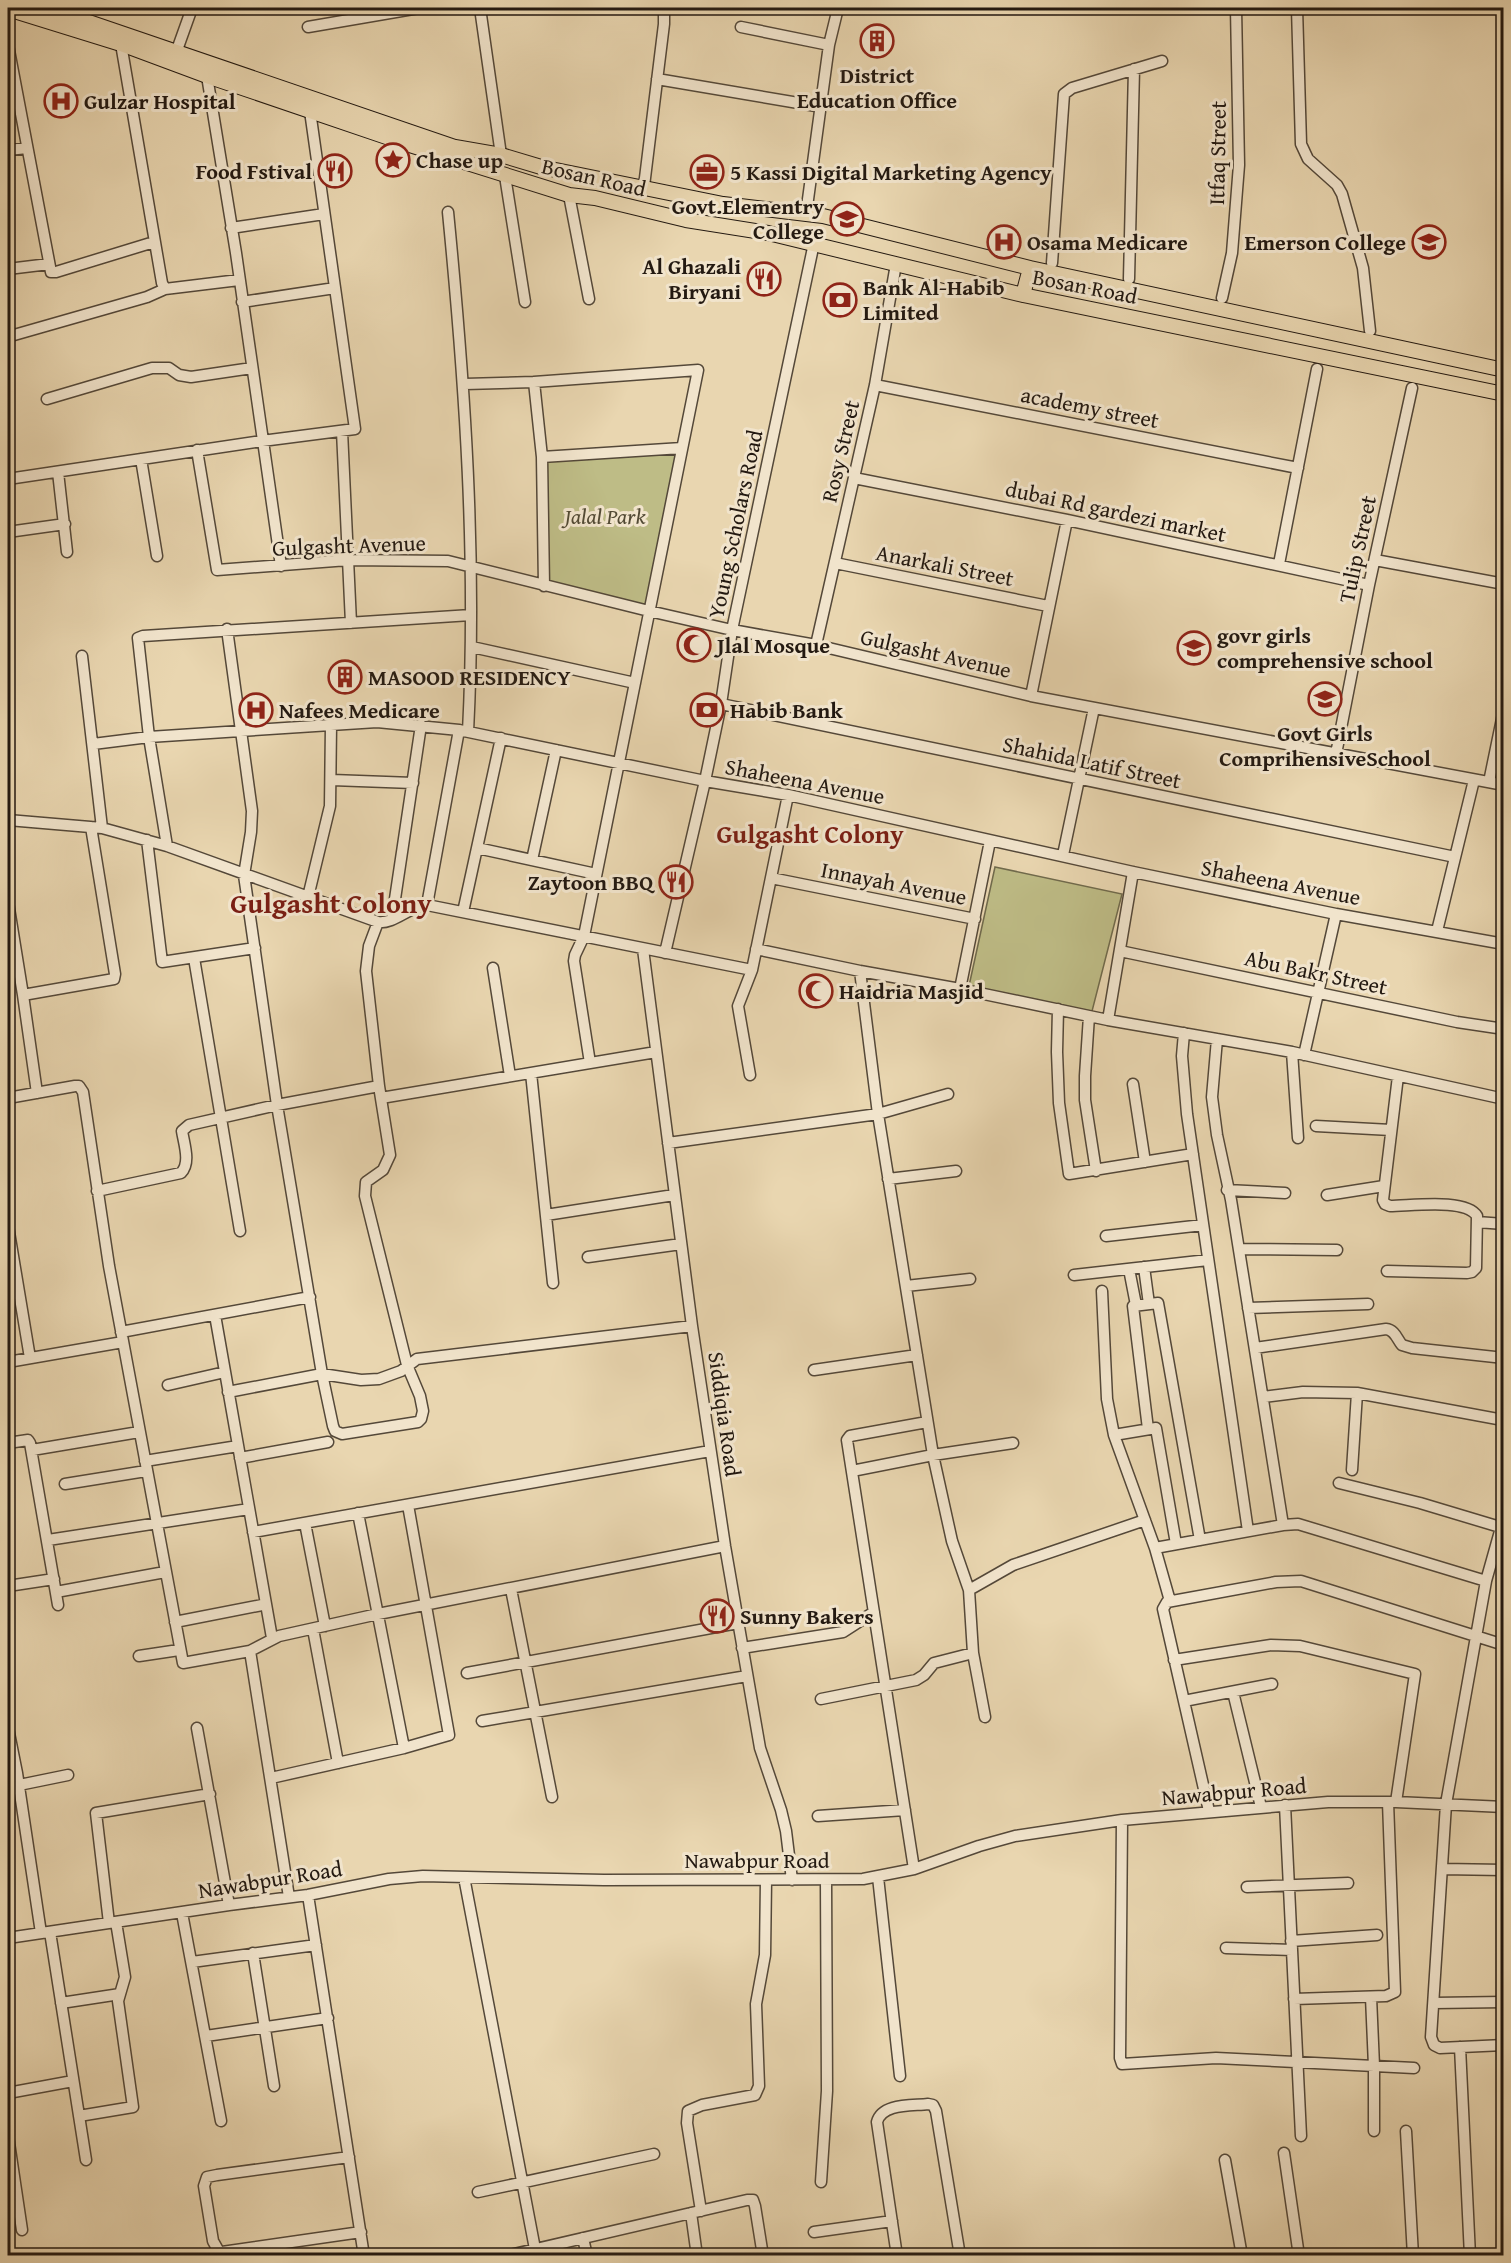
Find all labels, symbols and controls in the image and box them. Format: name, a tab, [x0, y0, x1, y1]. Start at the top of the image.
building icon: District Education Office	[859, 23, 895, 59]
place label: District Education Office	[797, 59, 957, 116]
hospital icon: Gulzar Hospital	[43, 83, 79, 119]
place label: Gulzar Hospital	[84, 85, 236, 117]
street label: Itfaq Street	[1200, 100, 1234, 205]
place icon: Chase up	[375, 142, 411, 178]
place label: Chase up	[416, 144, 503, 176]
street label: Bosan Road	[539, 149, 650, 205]
restaurant icon: Food Fstival	[317, 153, 353, 189]
office icon: 5 Kassi Digital Marketing Agency	[689, 154, 725, 190]
place label: Food Fstival	[196, 155, 312, 187]
place label: 5 Kassi Digital Marketing Agency	[730, 156, 1052, 188]
place label: Govt.Elementry College	[672, 190, 825, 247]
school or university icon: Govt.Elementry College	[829, 201, 865, 237]
hospital icon: Osama Medicare	[986, 224, 1022, 260]
school or university icon: Emerson College	[1411, 224, 1447, 260]
place label: Osama Medicare	[1027, 226, 1188, 258]
place label: Emerson College	[1244, 226, 1406, 258]
place label: Al Ghazali Biryani	[642, 250, 741, 307]
street label: Bosan Road	[1030, 260, 1140, 312]
restaurant icon: Al Ghazali Biryani	[746, 261, 782, 297]
place label: Bank Al-Habib Limited	[863, 271, 1004, 328]
bank icon: Bank Al-Habib Limited	[822, 282, 858, 318]
street label: academy street	[1018, 378, 1162, 436]
street label: Rosy Street	[813, 396, 867, 505]
street label: Young Scholars Road	[699, 426, 771, 621]
street label: dubai Rd gardezi market	[1003, 472, 1230, 550]
street label: Tulip Street	[1330, 492, 1384, 606]
park label: Jalal Park	[561, 500, 646, 532]
street label: Gulgasht Avenue	[272, 526, 426, 564]
street label: Anarkali Street	[873, 536, 1017, 594]
place label: govr girls comprehensive school	[1217, 619, 1433, 676]
street label: Gulgasht Avenue	[858, 620, 1014, 686]
mosque icon: Jlal Mosque	[676, 627, 712, 663]
place label: Jlal Mosque	[713, 629, 830, 661]
school or university icon: govr girls comprehensive school	[1176, 630, 1212, 666]
building icon: MASOOD RESIDENCY	[327, 659, 363, 695]
place label: MASOOD RESIDENCY	[368, 661, 571, 693]
school or university icon: Govt Girls ComprihensiveSchool	[1307, 681, 1343, 717]
hospital icon: Nafees Medicare	[238, 692, 274, 728]
bank icon: Habib Bank	[689, 692, 725, 728]
place label: Nafees Medicare	[279, 694, 440, 726]
place label: Habib Bank	[730, 694, 843, 726]
place label: Govt Girls ComprihensiveSchool	[1219, 717, 1431, 774]
street label: Shahida Latif Street	[1000, 727, 1184, 797]
street label: Shaheena Avenue	[723, 750, 887, 812]
district label: Gulgasht Colony	[716, 814, 904, 853]
street label: Shaheena Avenue	[1199, 851, 1363, 913]
street label: Innayah Avenue	[818, 853, 970, 913]
restaurant icon: Zaytoon BBQ	[658, 864, 694, 900]
place label: Zaytoon BBQ	[528, 866, 655, 898]
district label: Gulgasht Colony	[230, 882, 432, 923]
street label: Abu Bakr Street	[1242, 941, 1391, 1003]
mosque icon: Haidria Masjid	[798, 973, 834, 1009]
place label: Haidria Masjid	[839, 975, 984, 1007]
street label: Siddiqia Road	[700, 1350, 750, 1479]
restaurant icon: Sunny Bakers	[699, 1598, 735, 1634]
place label: Sunny Bakers	[740, 1600, 874, 1632]
street label: Nawabpur Road	[1160, 1769, 1308, 1813]
street label: Nawabpur Road	[684, 1844, 830, 1876]
street label: Nawabpur Road	[196, 1852, 344, 1906]

